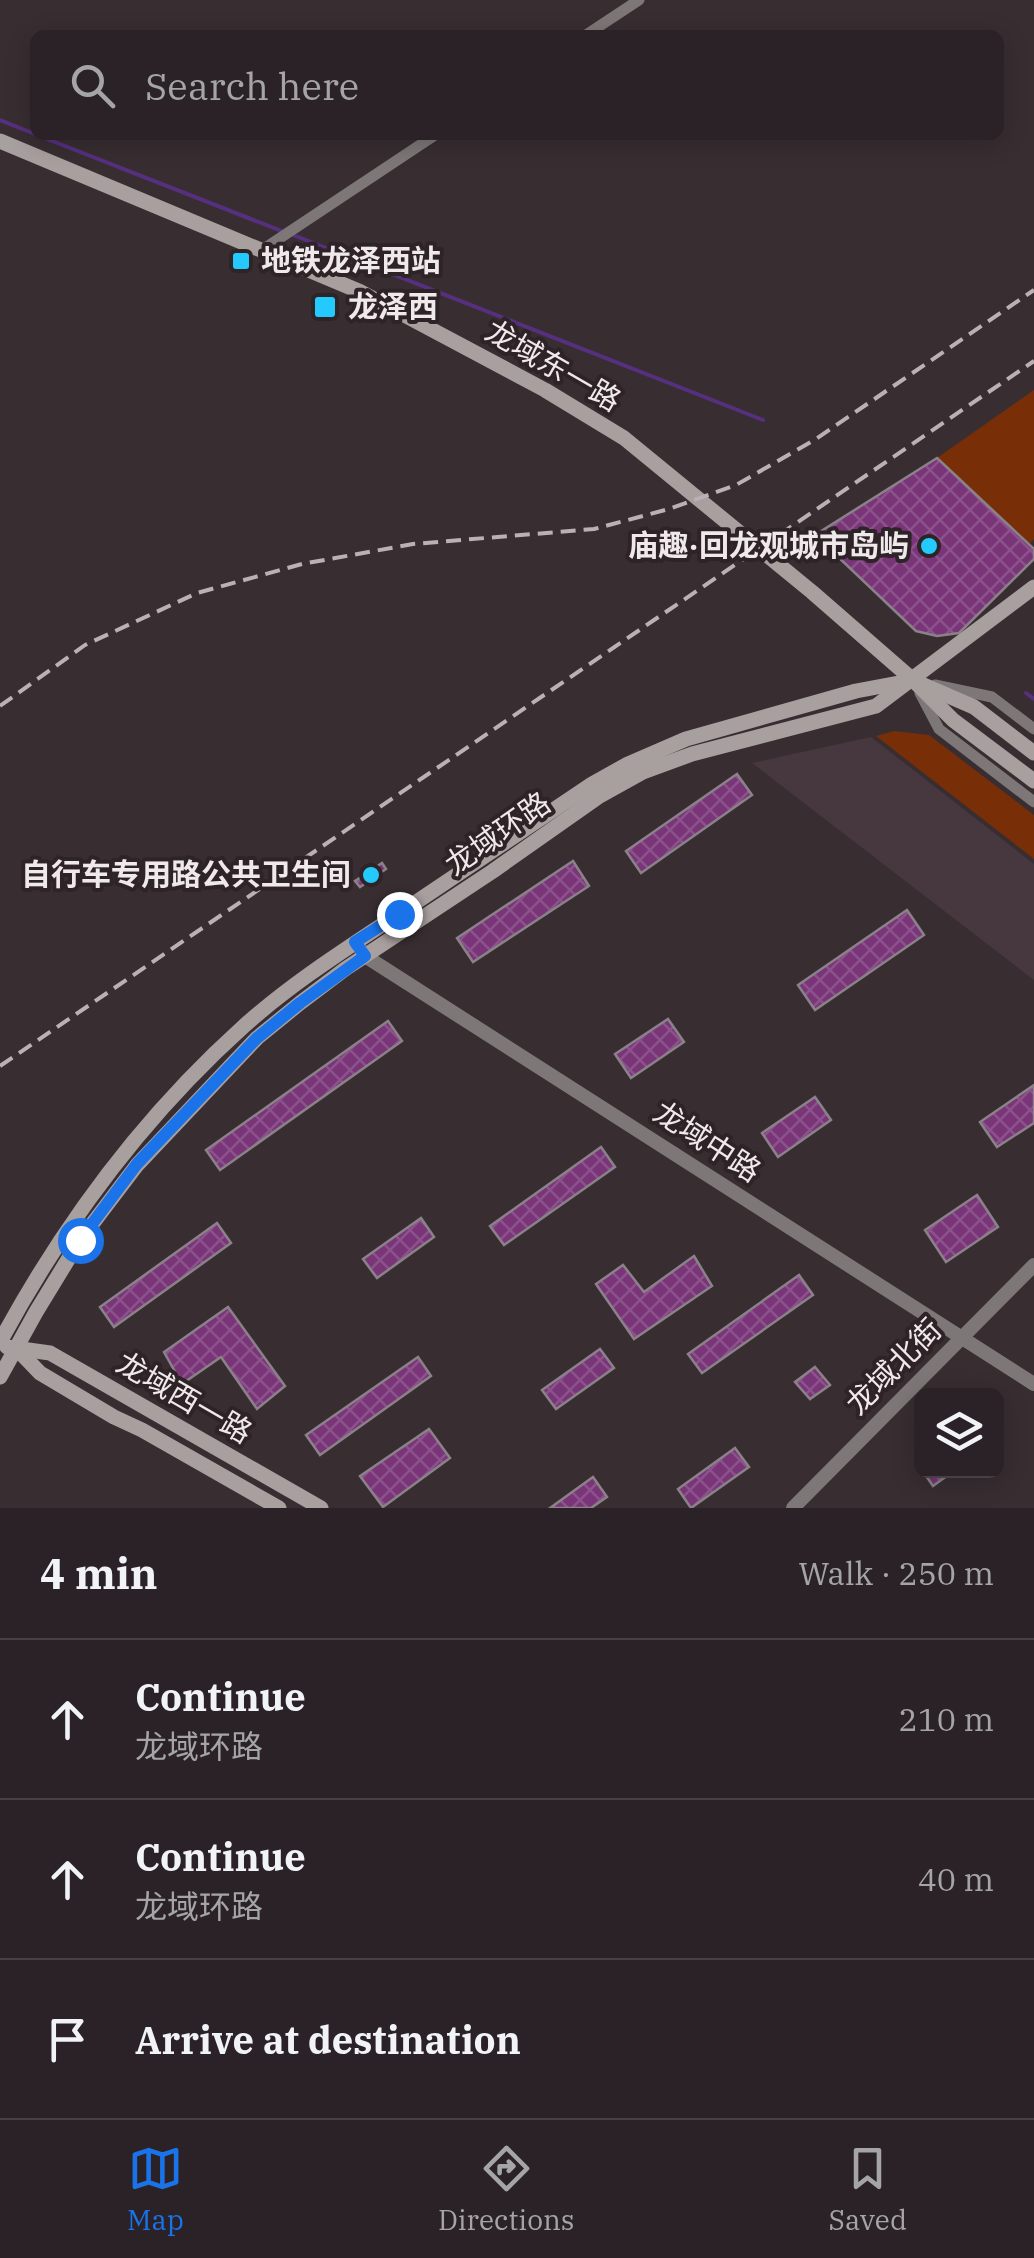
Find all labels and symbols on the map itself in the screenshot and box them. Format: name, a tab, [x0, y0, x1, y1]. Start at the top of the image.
place label: 地铁龙泽西站	[261, 240, 441, 279]
marker: 地铁龙泽西站	[230, 250, 252, 272]
place label: 龙泽西	[348, 286, 438, 325]
marker: 龙泽西	[312, 294, 338, 320]
street label: 龙域东一路	[479, 310, 628, 419]
place label: 庙趣·回龙观城市岛屿	[628, 525, 909, 564]
marker: 庙趣·回龙观城市岛屿	[918, 535, 940, 557]
street label: 龙域环路	[437, 782, 557, 883]
place label: 自行车专用路公共卫生间	[21, 854, 351, 893]
marker: 自行车专用路公共卫生间	[360, 864, 382, 886]
route end	[377, 892, 423, 938]
street label: 龙域中路	[647, 1092, 769, 1190]
route start	[58, 1218, 104, 1264]
street label: 龙域北街	[837, 1310, 949, 1422]
street label: 龙域西一路	[110, 1342, 259, 1451]

